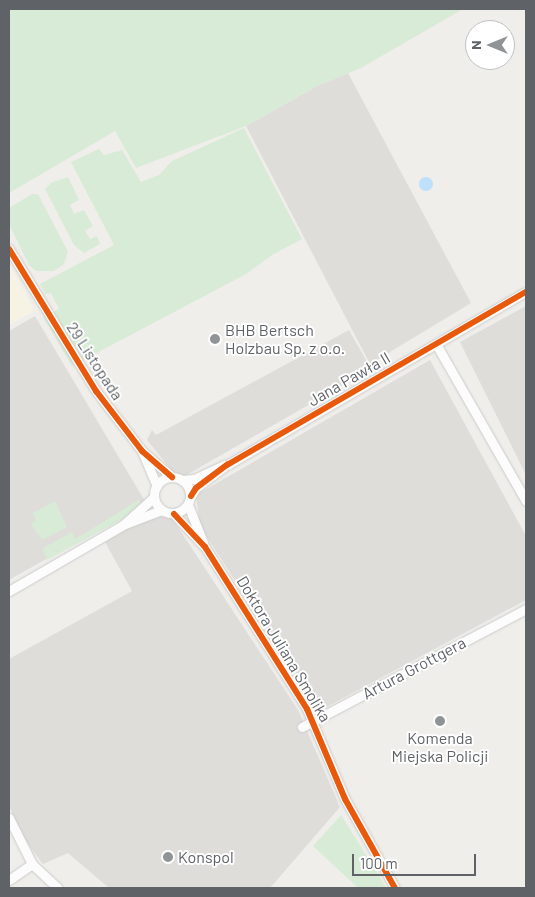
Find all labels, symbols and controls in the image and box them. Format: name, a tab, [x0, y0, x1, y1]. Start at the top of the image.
north arrow	[465, 20, 515, 70]
text: N	[467, 40, 484, 50]
street label: 29 Listopada	[63, 318, 127, 404]
place label: BHB Bertsch Holzbau Sp. z o.o.	[225, 320, 345, 358]
marker: BHB Bertsch Holzbau Sp. z o.o.	[209, 333, 221, 345]
street label: Jana Pawła II	[305, 348, 393, 410]
street label: Doktora Juliana Smolika	[233, 573, 335, 725]
street label: Artura Grottgera	[359, 633, 469, 703]
marker: Komenda Miejska Policji	[434, 715, 446, 727]
place label: Komenda Miejska Policji	[392, 728, 488, 766]
scale bar	[355, 844, 479, 876]
place label: Konspol	[178, 847, 234, 867]
marker: Konspol	[162, 851, 174, 863]
text: 100 m	[360, 854, 398, 872]

